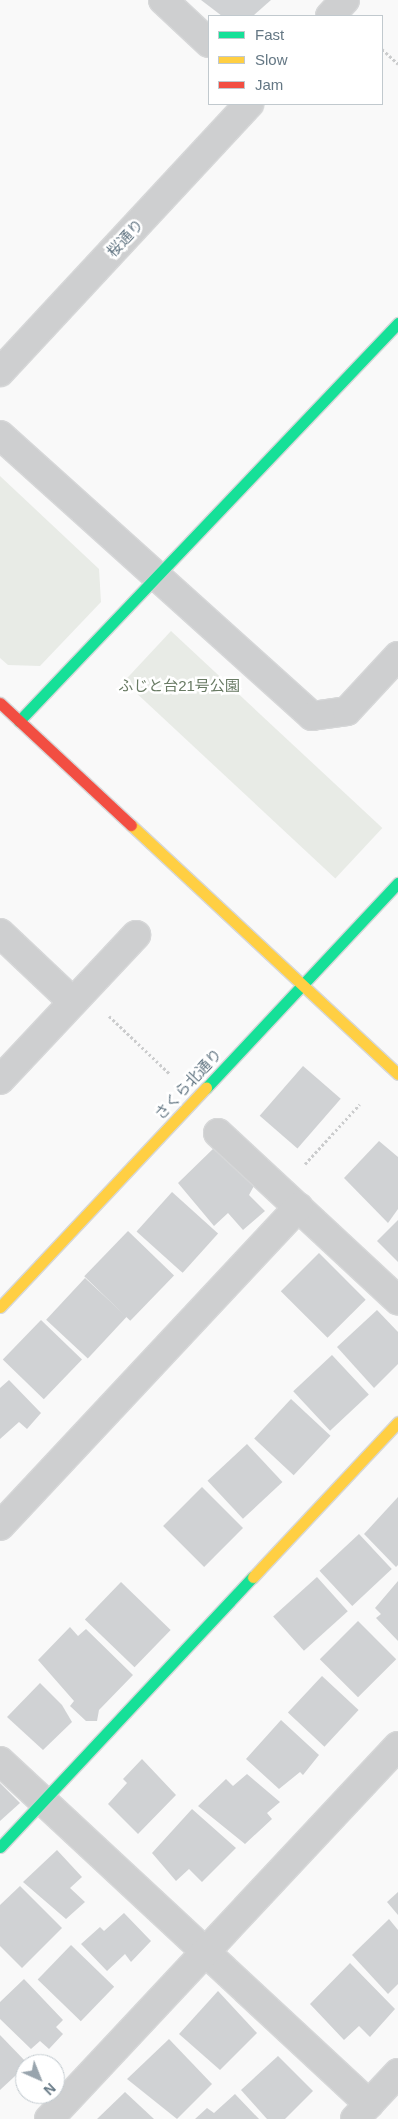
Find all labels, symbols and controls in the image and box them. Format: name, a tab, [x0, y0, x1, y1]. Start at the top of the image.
legend	[208, 15, 383, 105]
text: Fast	[255, 26, 284, 43]
text: Slow	[255, 51, 288, 68]
text: Jam	[255, 76, 283, 93]
street label: 桜通り	[103, 215, 147, 261]
park label: ふじと台21号公園	[118, 677, 240, 695]
street label: さくら北通り	[151, 1045, 225, 1123]
north arrow	[15, 2054, 65, 2104]
text: N	[41, 2080, 59, 2098]

